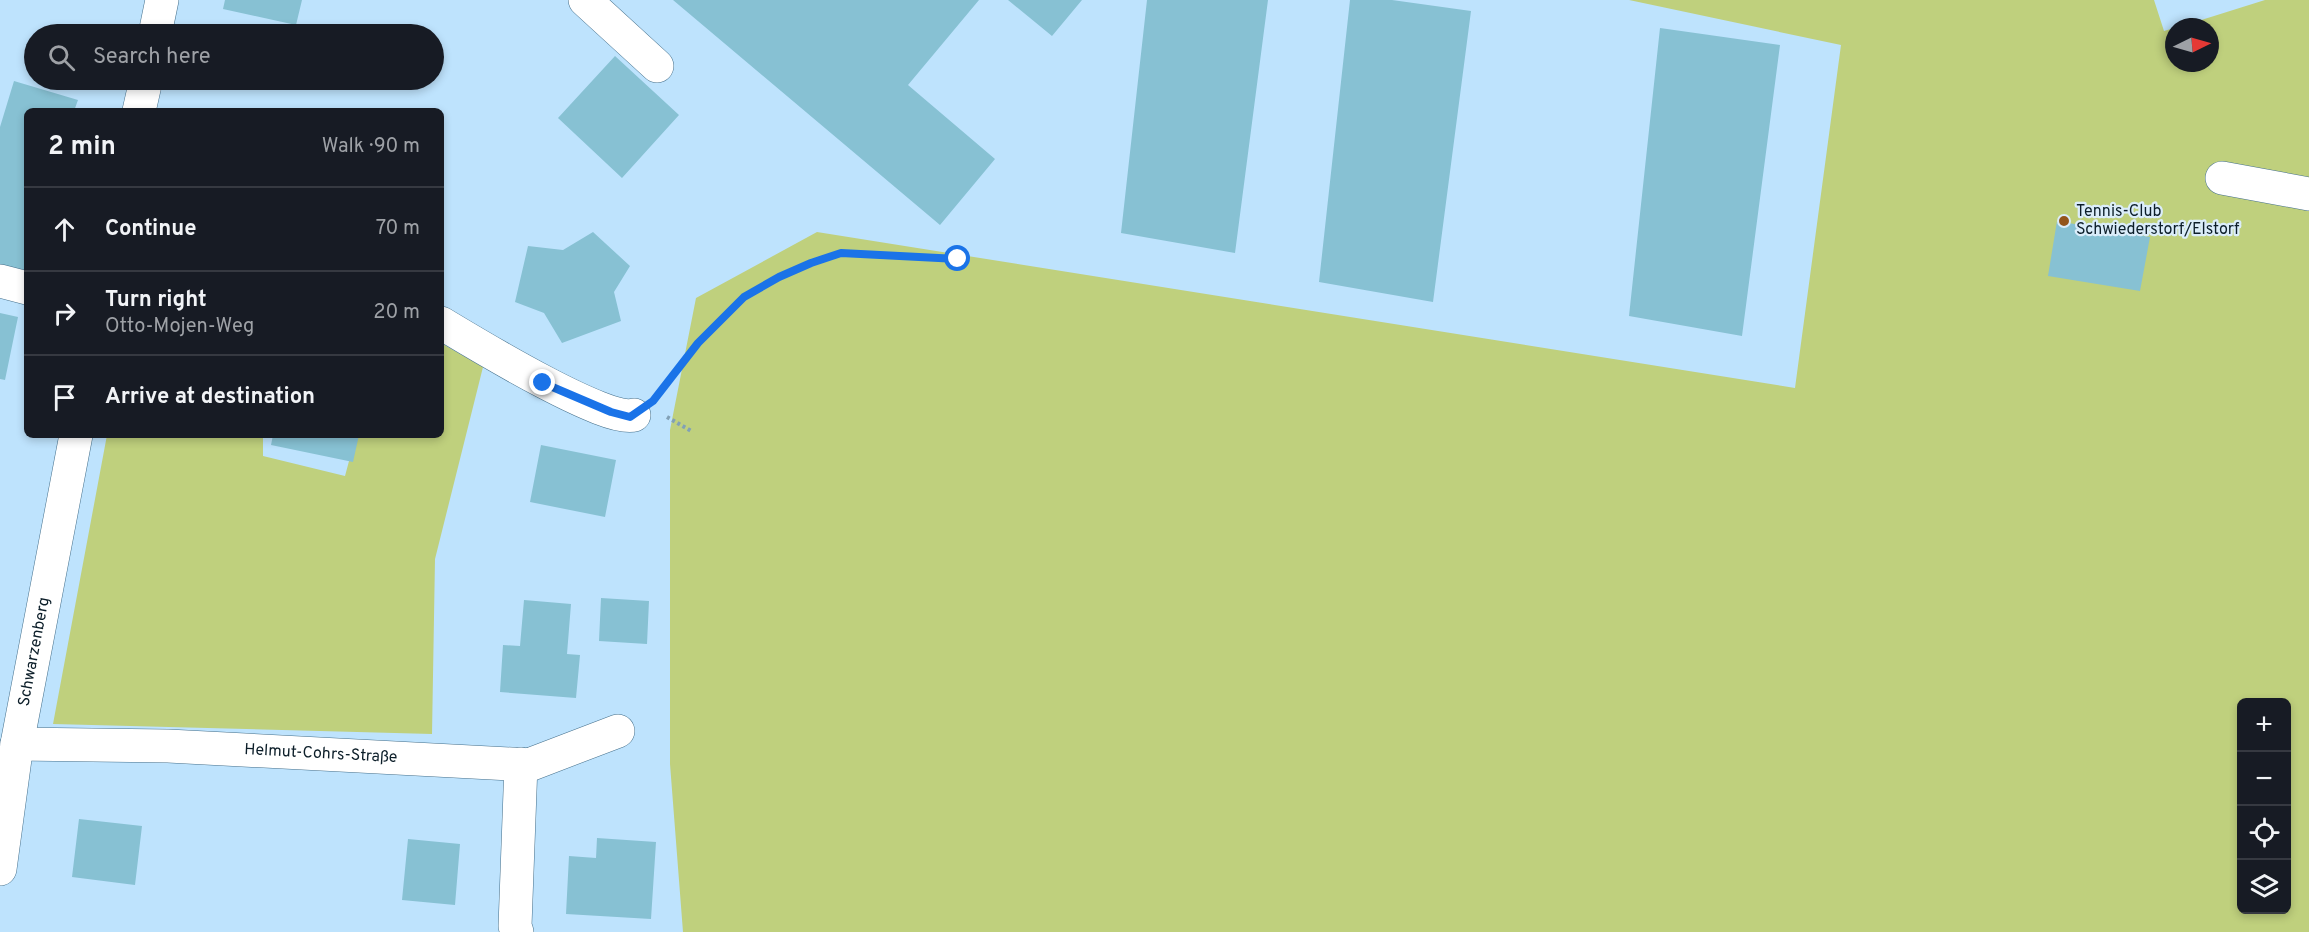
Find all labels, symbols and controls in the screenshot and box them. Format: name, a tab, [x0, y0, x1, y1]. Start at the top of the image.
north arrow	[2165, 18, 2219, 72]
search box	[24, 24, 444, 90]
icon: search	[45, 41, 78, 74]
text: Search here	[93, 44, 211, 71]
text: 2 min	[48, 131, 116, 164]
text: Walk · 90 m	[322, 134, 420, 160]
place label: Tennis-Club Schwiederstorf/Elstorf	[2076, 202, 2240, 240]
icon: ahead	[48, 213, 81, 246]
marker: Tennis-Club Schwiederstorf/Elstorf	[2057, 214, 2071, 228]
text: Continue	[105, 216, 196, 243]
text: 70 m	[376, 216, 420, 242]
route start	[944, 245, 970, 271]
text: Turn right	[105, 287, 207, 314]
icon: right	[48, 297, 81, 330]
text: 20 m	[373, 300, 420, 326]
text: Otto-Mojen-Weg	[105, 314, 254, 340]
route end	[529, 369, 555, 395]
icon: arrive	[48, 381, 81, 414]
text: Arrive at destination	[105, 384, 315, 411]
street label: Schwarzenberg	[14, 596, 55, 708]
map controls	[2237, 698, 2291, 914]
button: +	[2237, 698, 2291, 752]
street label: Helmut-Cohrs-Straße	[244, 740, 398, 768]
button: −	[2237, 752, 2291, 806]
button: locate	[2237, 806, 2291, 860]
button: layers	[2237, 860, 2291, 914]

